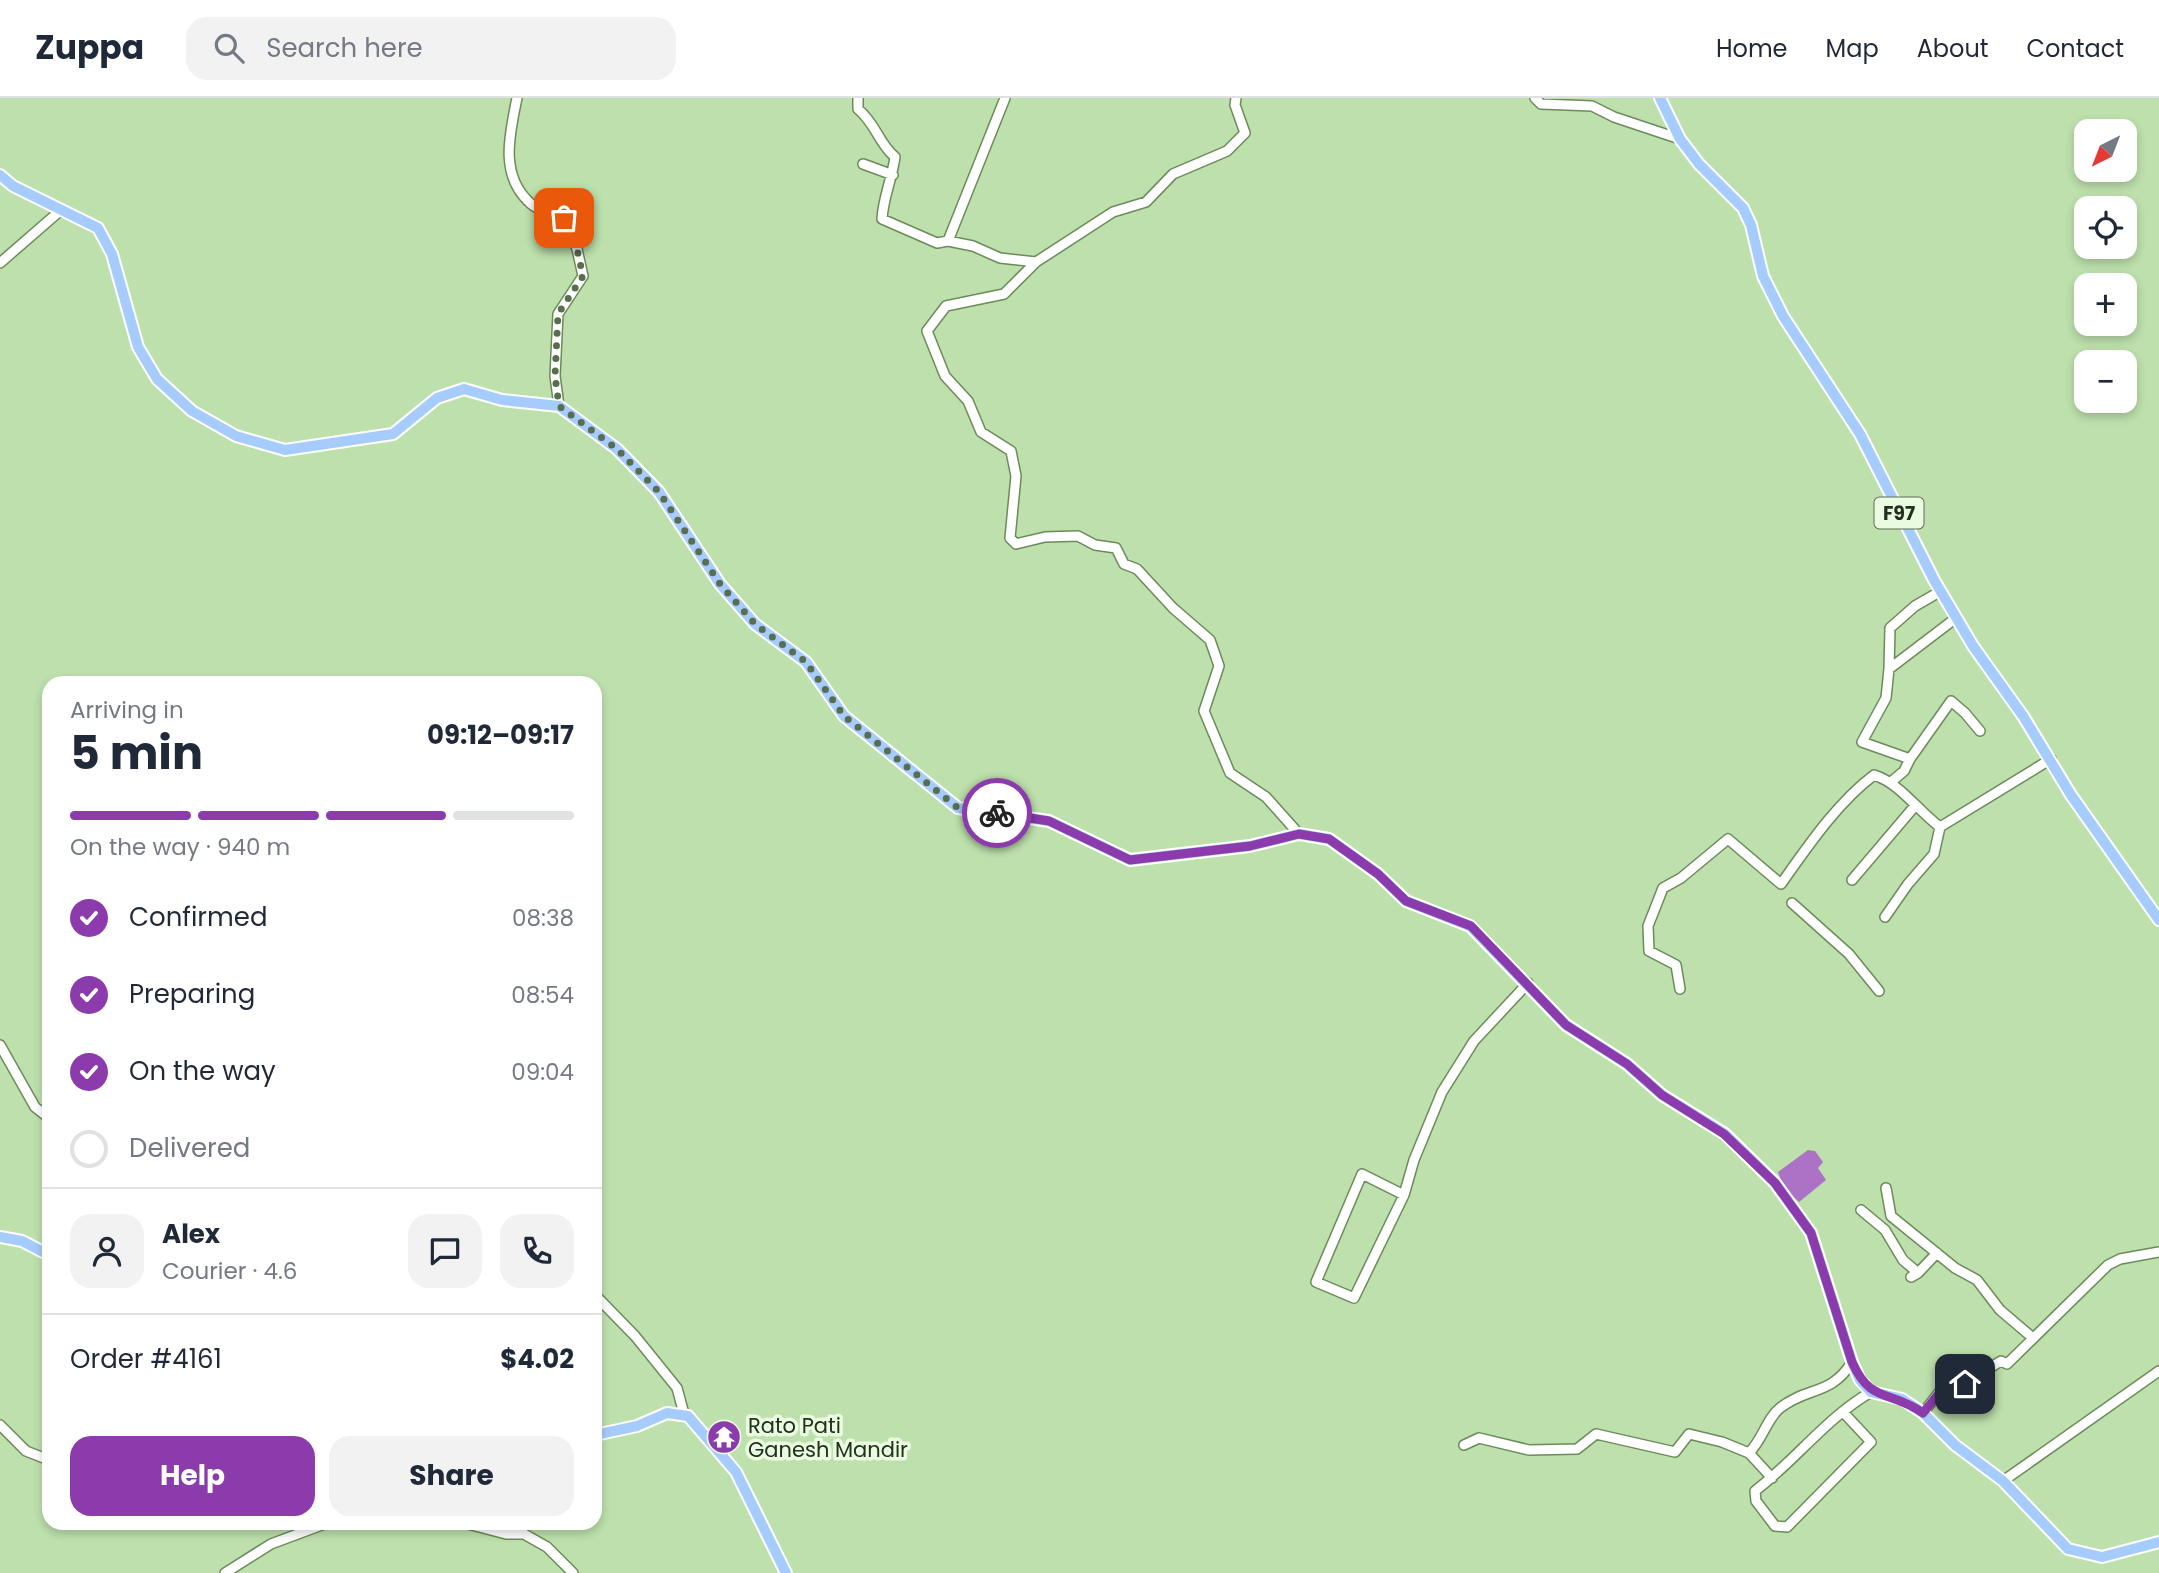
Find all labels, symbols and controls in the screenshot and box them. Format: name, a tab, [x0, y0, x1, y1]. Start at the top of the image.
search box	[186, 17, 676, 80]
text: Zuppa	[35, 24, 144, 71]
icon: search	[210, 29, 248, 67]
text: Search here	[266, 30, 423, 66]
text: Home	[1716, 32, 1788, 65]
text: Map	[1826, 32, 1879, 65]
text: About	[1917, 32, 1988, 65]
text: Contact	[2026, 32, 2124, 65]
north arrow	[2074, 119, 2137, 182]
map controls	[2074, 119, 2137, 413]
pin	[534, 188, 594, 248]
button: locate	[2074, 196, 2137, 259]
icon: bag	[545, 199, 583, 237]
button: +	[2074, 273, 2137, 336]
button: −	[2074, 350, 2137, 413]
road number: F97	[1874, 498, 1924, 528]
text: Arriving in	[70, 694, 184, 726]
text: 09:12–09:17	[427, 717, 574, 753]
text: 5 min	[70, 721, 203, 785]
courier	[962, 778, 1032, 848]
icon: bike	[978, 794, 1016, 832]
text: On the way · 940 m	[70, 831, 290, 863]
icon: check	[70, 899, 108, 937]
text: Confirmed	[129, 899, 267, 935]
text: 08:38	[512, 902, 574, 934]
icon: check	[70, 976, 108, 1014]
text: Preparing	[129, 976, 255, 1012]
text: 08:54	[511, 979, 574, 1011]
icon: check	[70, 1053, 108, 1091]
text: On the way	[129, 1053, 276, 1089]
text: 09:04	[511, 1056, 574, 1088]
text: Delivered	[129, 1130, 250, 1166]
button: person	[70, 1214, 144, 1288]
button: chat	[408, 1214, 482, 1288]
button: phone	[500, 1214, 574, 1288]
text: Alex	[162, 1216, 220, 1252]
text: Courier · 4.6	[162, 1255, 297, 1287]
text: Order #4161	[70, 1341, 222, 1377]
text: $4.02	[500, 1341, 574, 1377]
pin	[1935, 1354, 1995, 1414]
icon: home	[1946, 1365, 1984, 1403]
place label: Rato Pati Ganesh Mandir	[748, 1411, 908, 1464]
temple icon: Rato Pati Ganesh Mandir	[705, 1418, 743, 1456]
button: Help	[70, 1436, 315, 1516]
button: Share	[329, 1436, 574, 1516]

